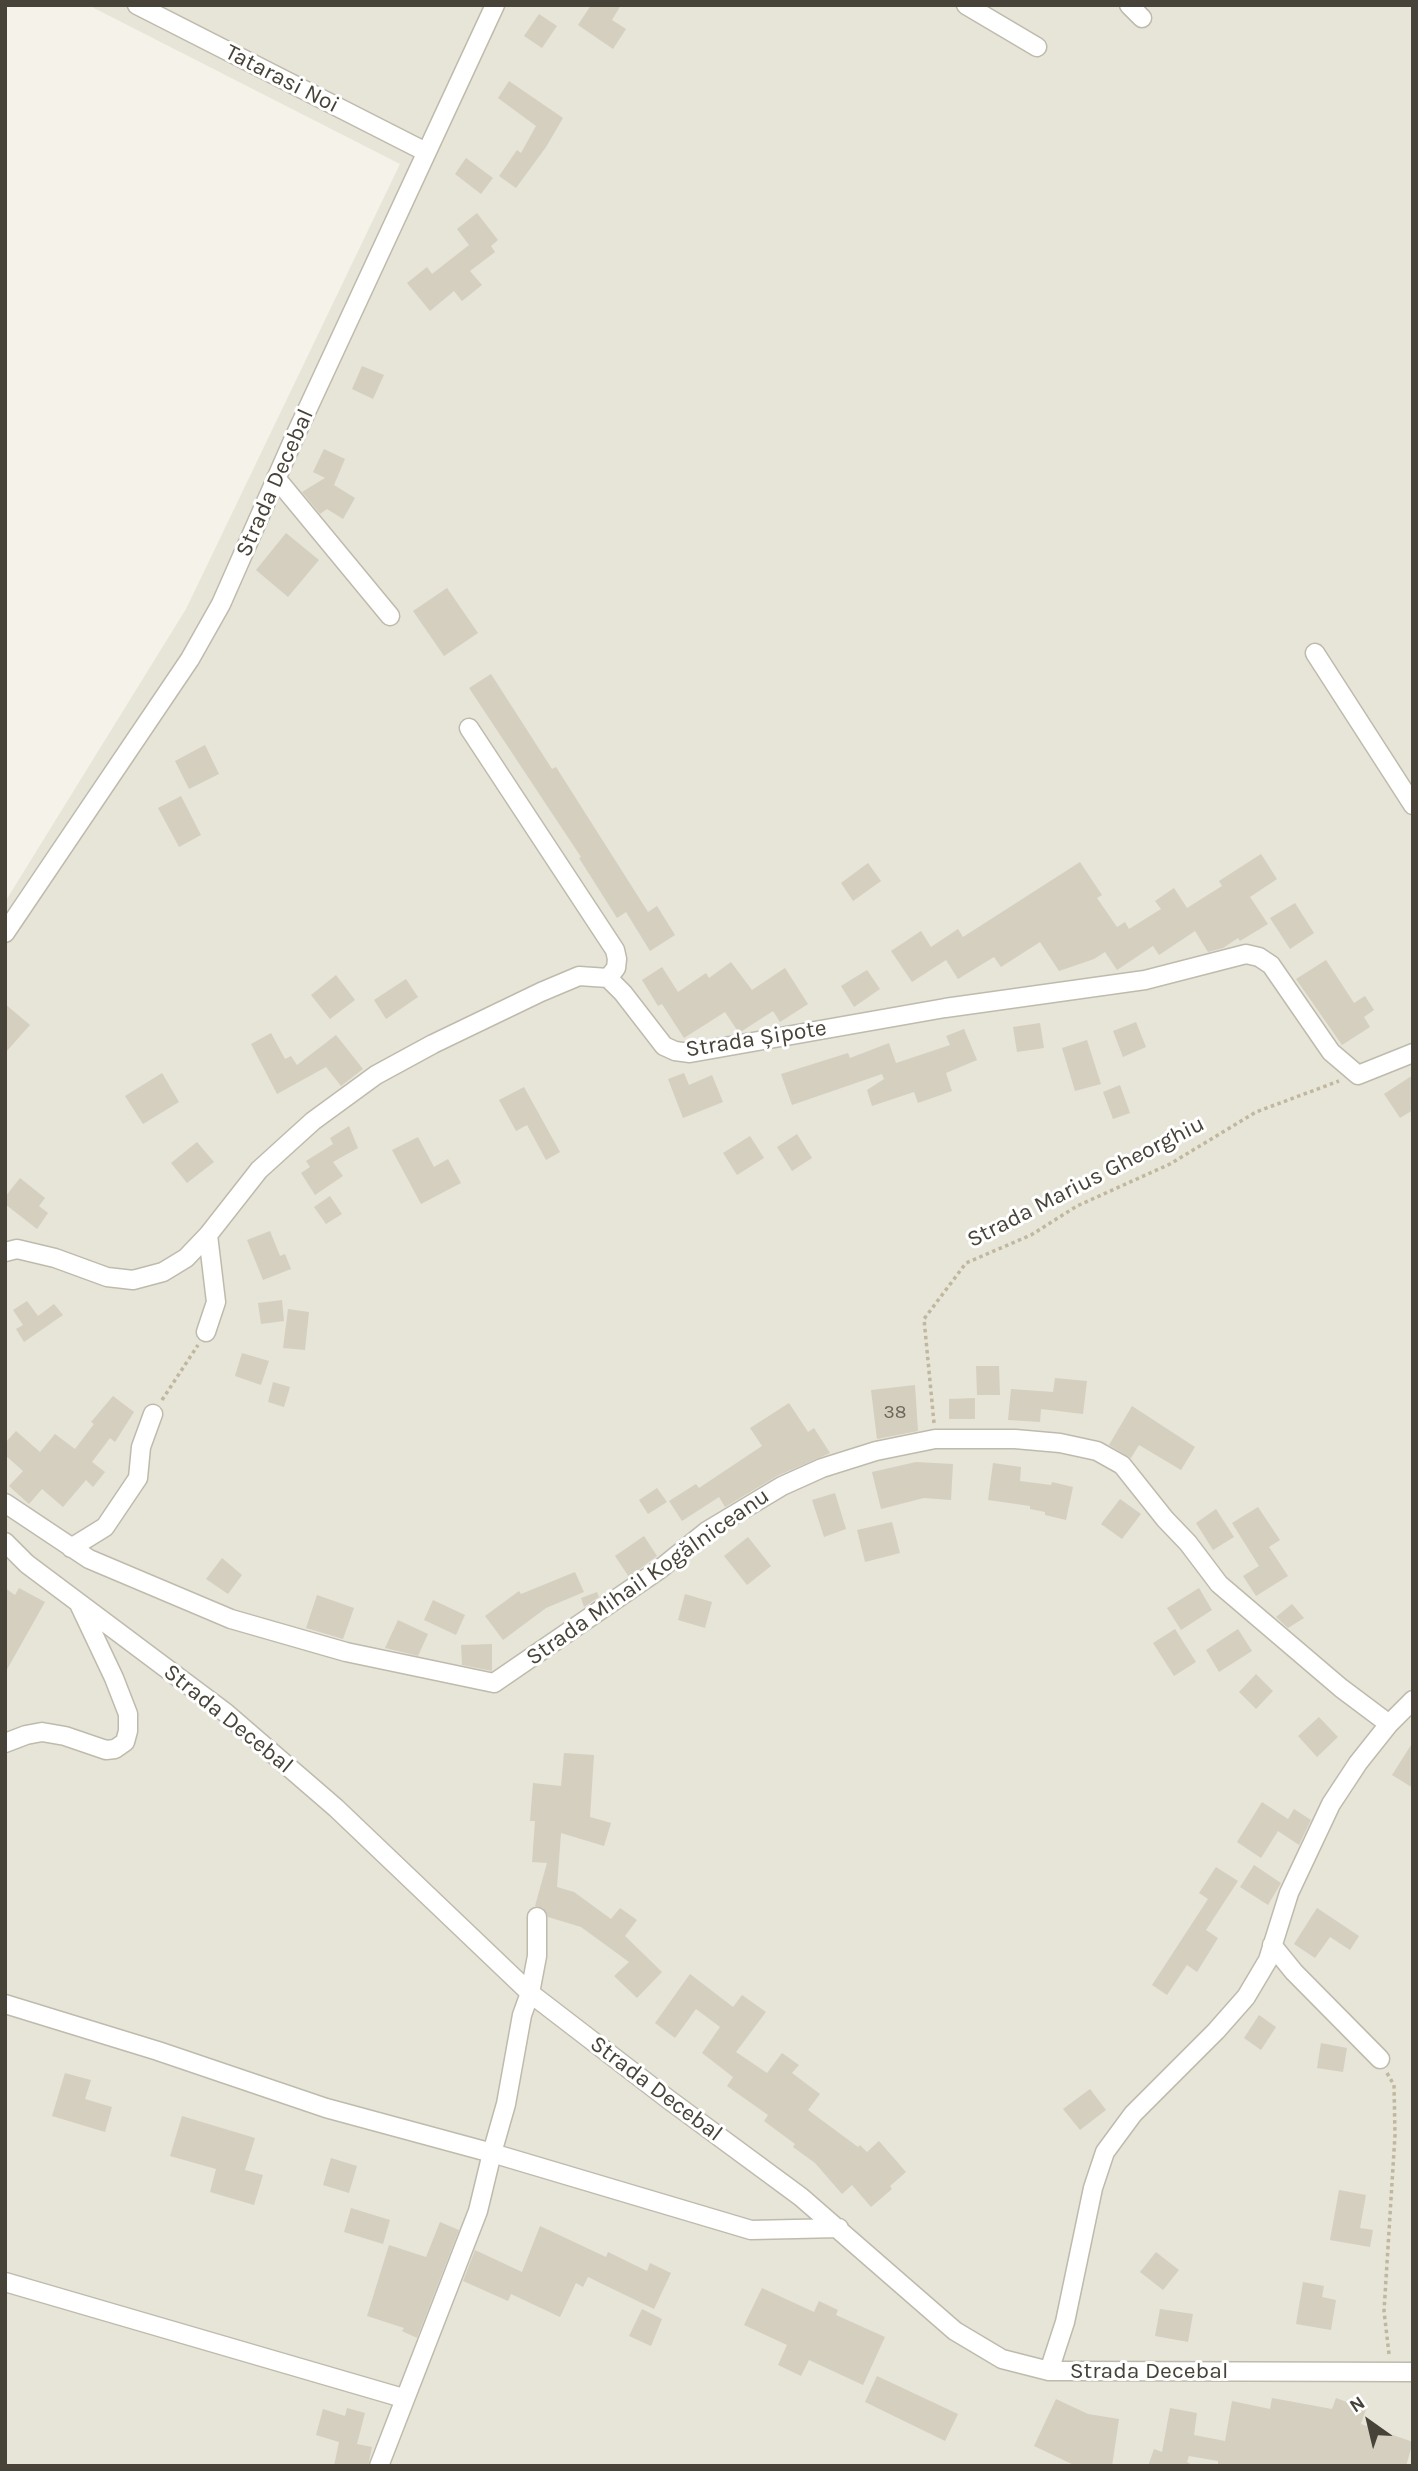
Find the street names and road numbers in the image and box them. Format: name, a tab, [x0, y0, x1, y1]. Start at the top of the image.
street label: Tatarasi Noi	[220, 39, 344, 119]
street label: Strada Decebal	[230, 405, 320, 561]
street label: Strada Șipote	[683, 1014, 829, 1064]
street label: Strada Marius Gheorghiu	[963, 1110, 1209, 1254]
street label: Strada Mihail Kogălniceanu	[521, 1482, 775, 1672]
street label: Strada Decebal	[158, 1658, 298, 1780]
street label: Strada Decebal	[584, 2030, 728, 2148]
street label: Strada Decebal	[1070, 2357, 1228, 2385]

